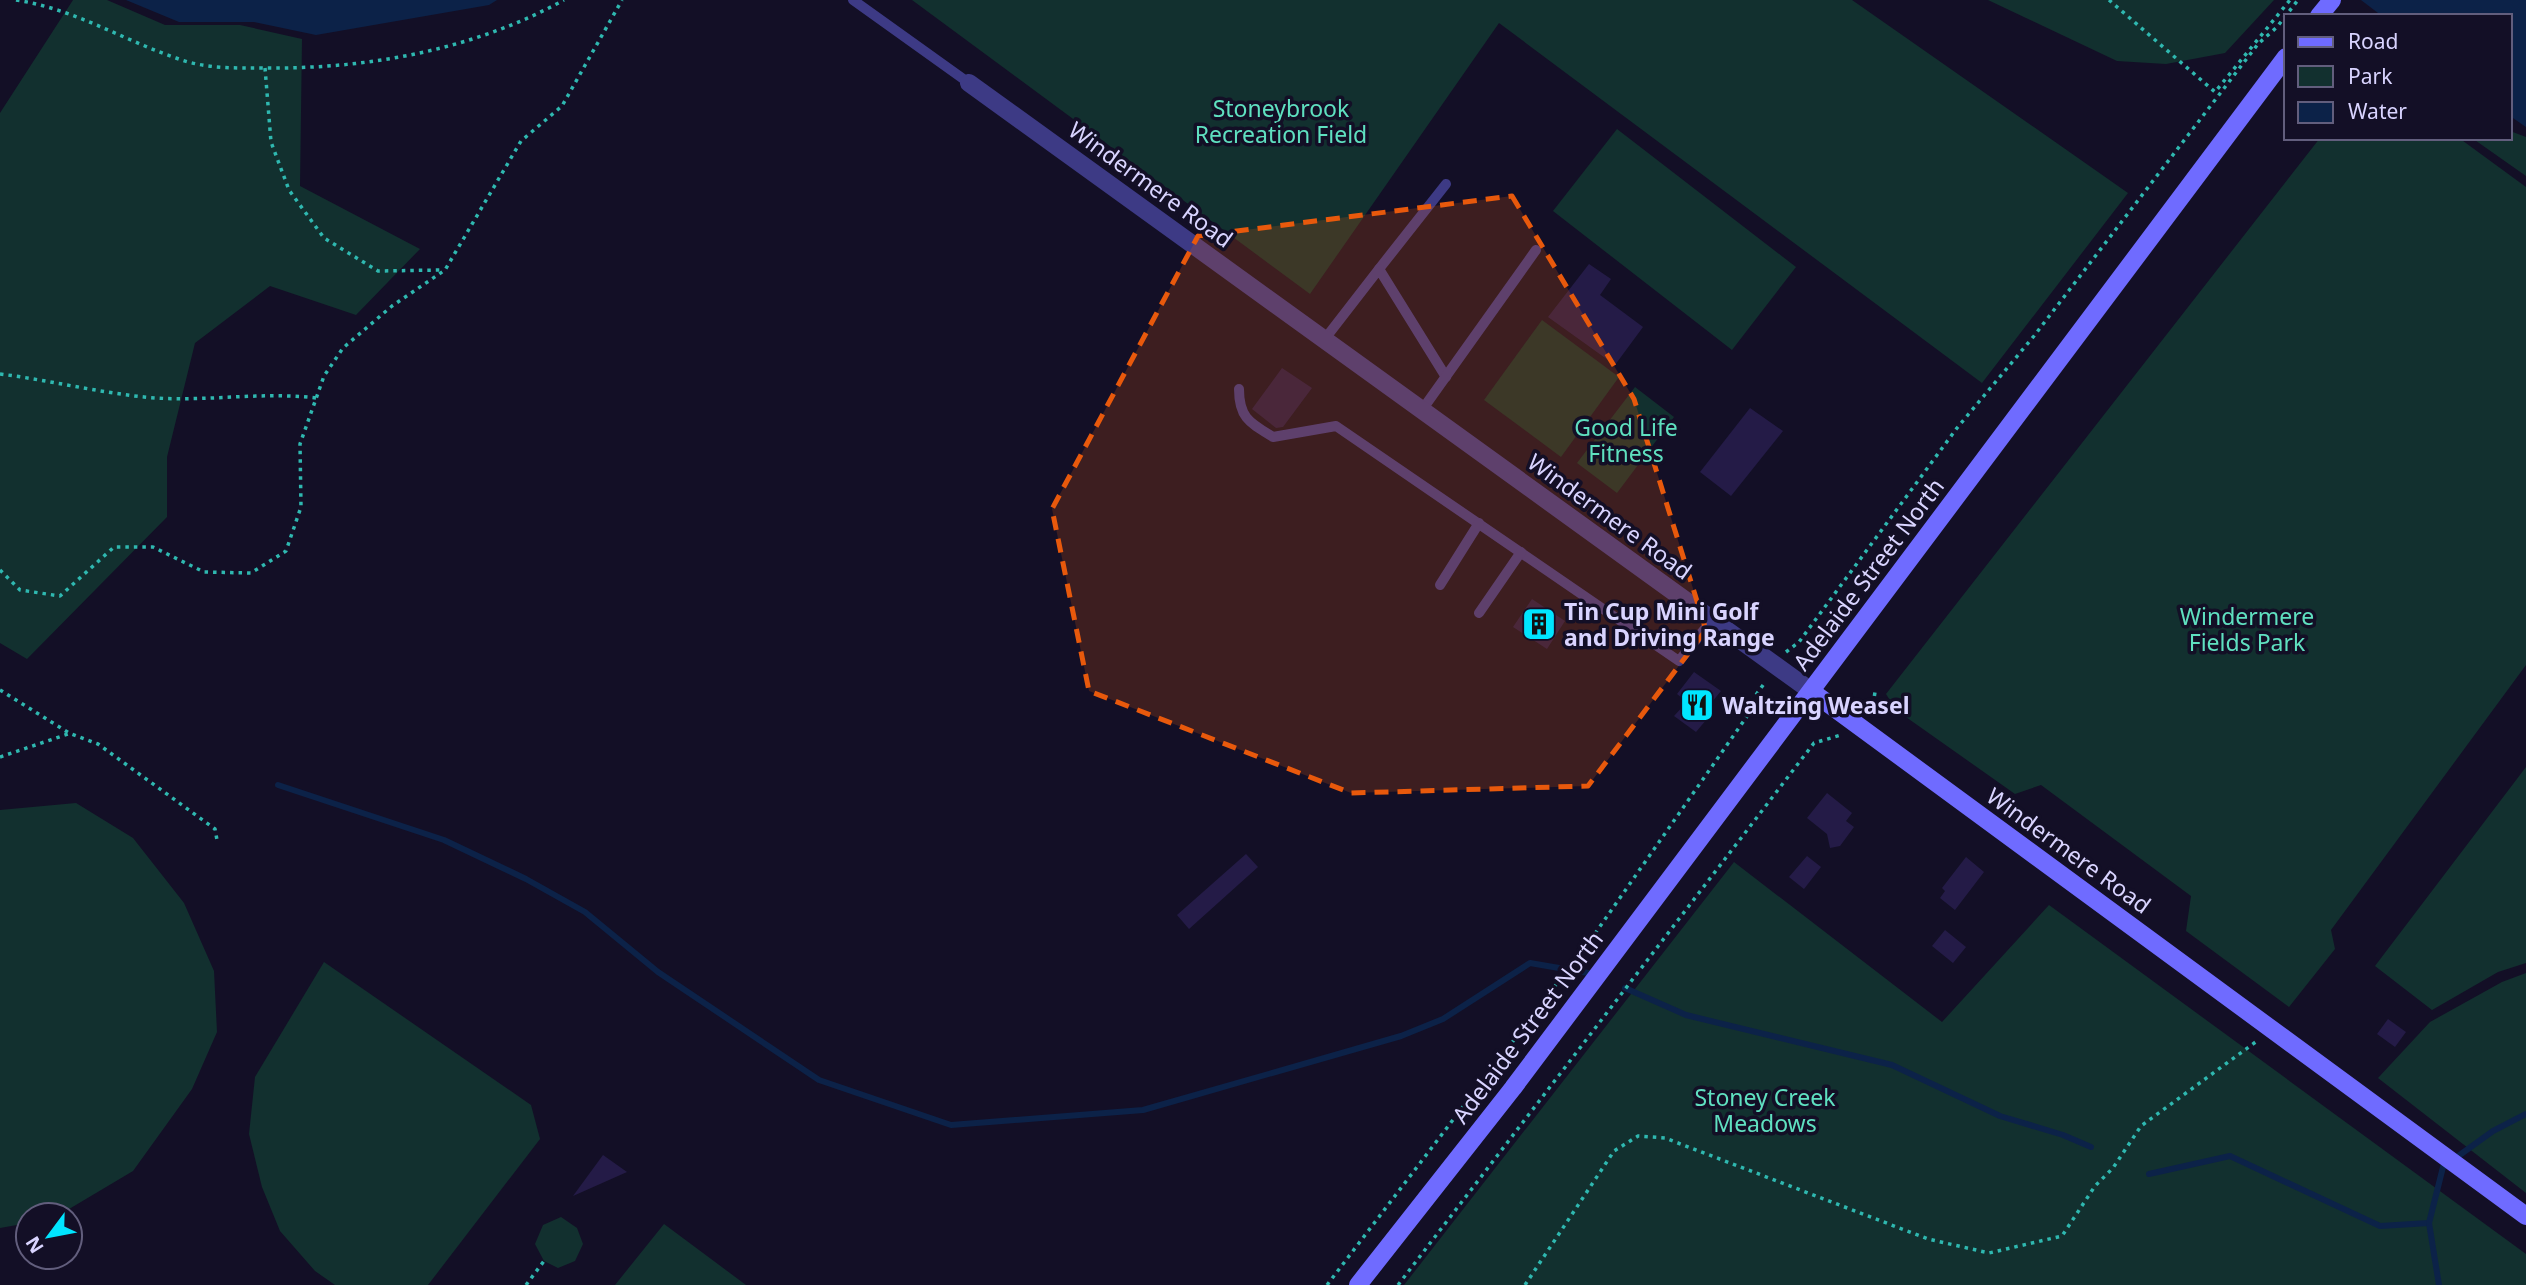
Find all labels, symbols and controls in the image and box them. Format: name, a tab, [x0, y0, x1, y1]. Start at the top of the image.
legend	[2284, 14, 2512, 140]
text: Road	[2348, 27, 2398, 55]
text: Park	[2348, 62, 2393, 90]
park label: Stoneybrook Recreation Field	[1195, 92, 1367, 150]
text: Water	[2348, 97, 2407, 125]
street label: Windermere Road	[1062, 113, 1240, 255]
park label: Good Life Fitness	[1574, 411, 1678, 469]
street label: Windermere Road	[1521, 445, 1699, 587]
street label: Adelaide Street North	[1785, 471, 1951, 677]
place label: Tin Cup Mini Golf and Driving Range	[1564, 595, 1775, 653]
park label: Windermere Fields Park	[2180, 600, 2314, 658]
building icon: Tin Cup Mini Golf and Driving Range	[1520, 605, 1558, 643]
restaurant icon: Waltzing Weasel	[1678, 686, 1716, 724]
place label: Waltzing Weasel	[1722, 689, 1910, 721]
street label: Windermere Road	[1980, 779, 2158, 921]
street label: Adelaide Street North	[1444, 924, 1610, 1130]
park label: Stoney Creek Meadows	[1694, 1081, 1836, 1139]
north arrow	[14, 1201, 84, 1271]
text: N	[19, 1232, 50, 1258]

